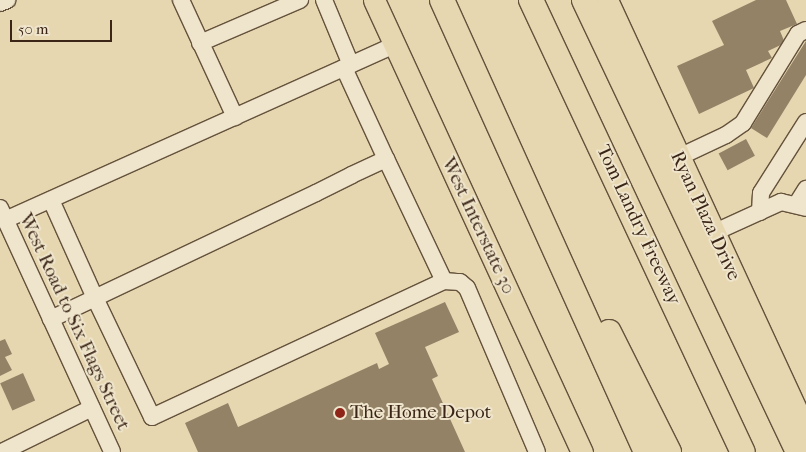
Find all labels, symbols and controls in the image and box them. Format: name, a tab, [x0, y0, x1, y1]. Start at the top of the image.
scale bar	[12, 10, 115, 42]
text: 50 m	[18, 20, 48, 38]
street label: Tom Landry Freeway	[591, 142, 685, 308]
street label: Ryan Plaza Drive	[665, 148, 745, 284]
street label: West Interstate 30	[436, 154, 520, 298]
street label: West Road to Six Flags Street	[14, 210, 134, 434]
place label: The Home Depot	[350, 402, 491, 424]
marker: The Home Depot	[334, 407, 346, 419]

